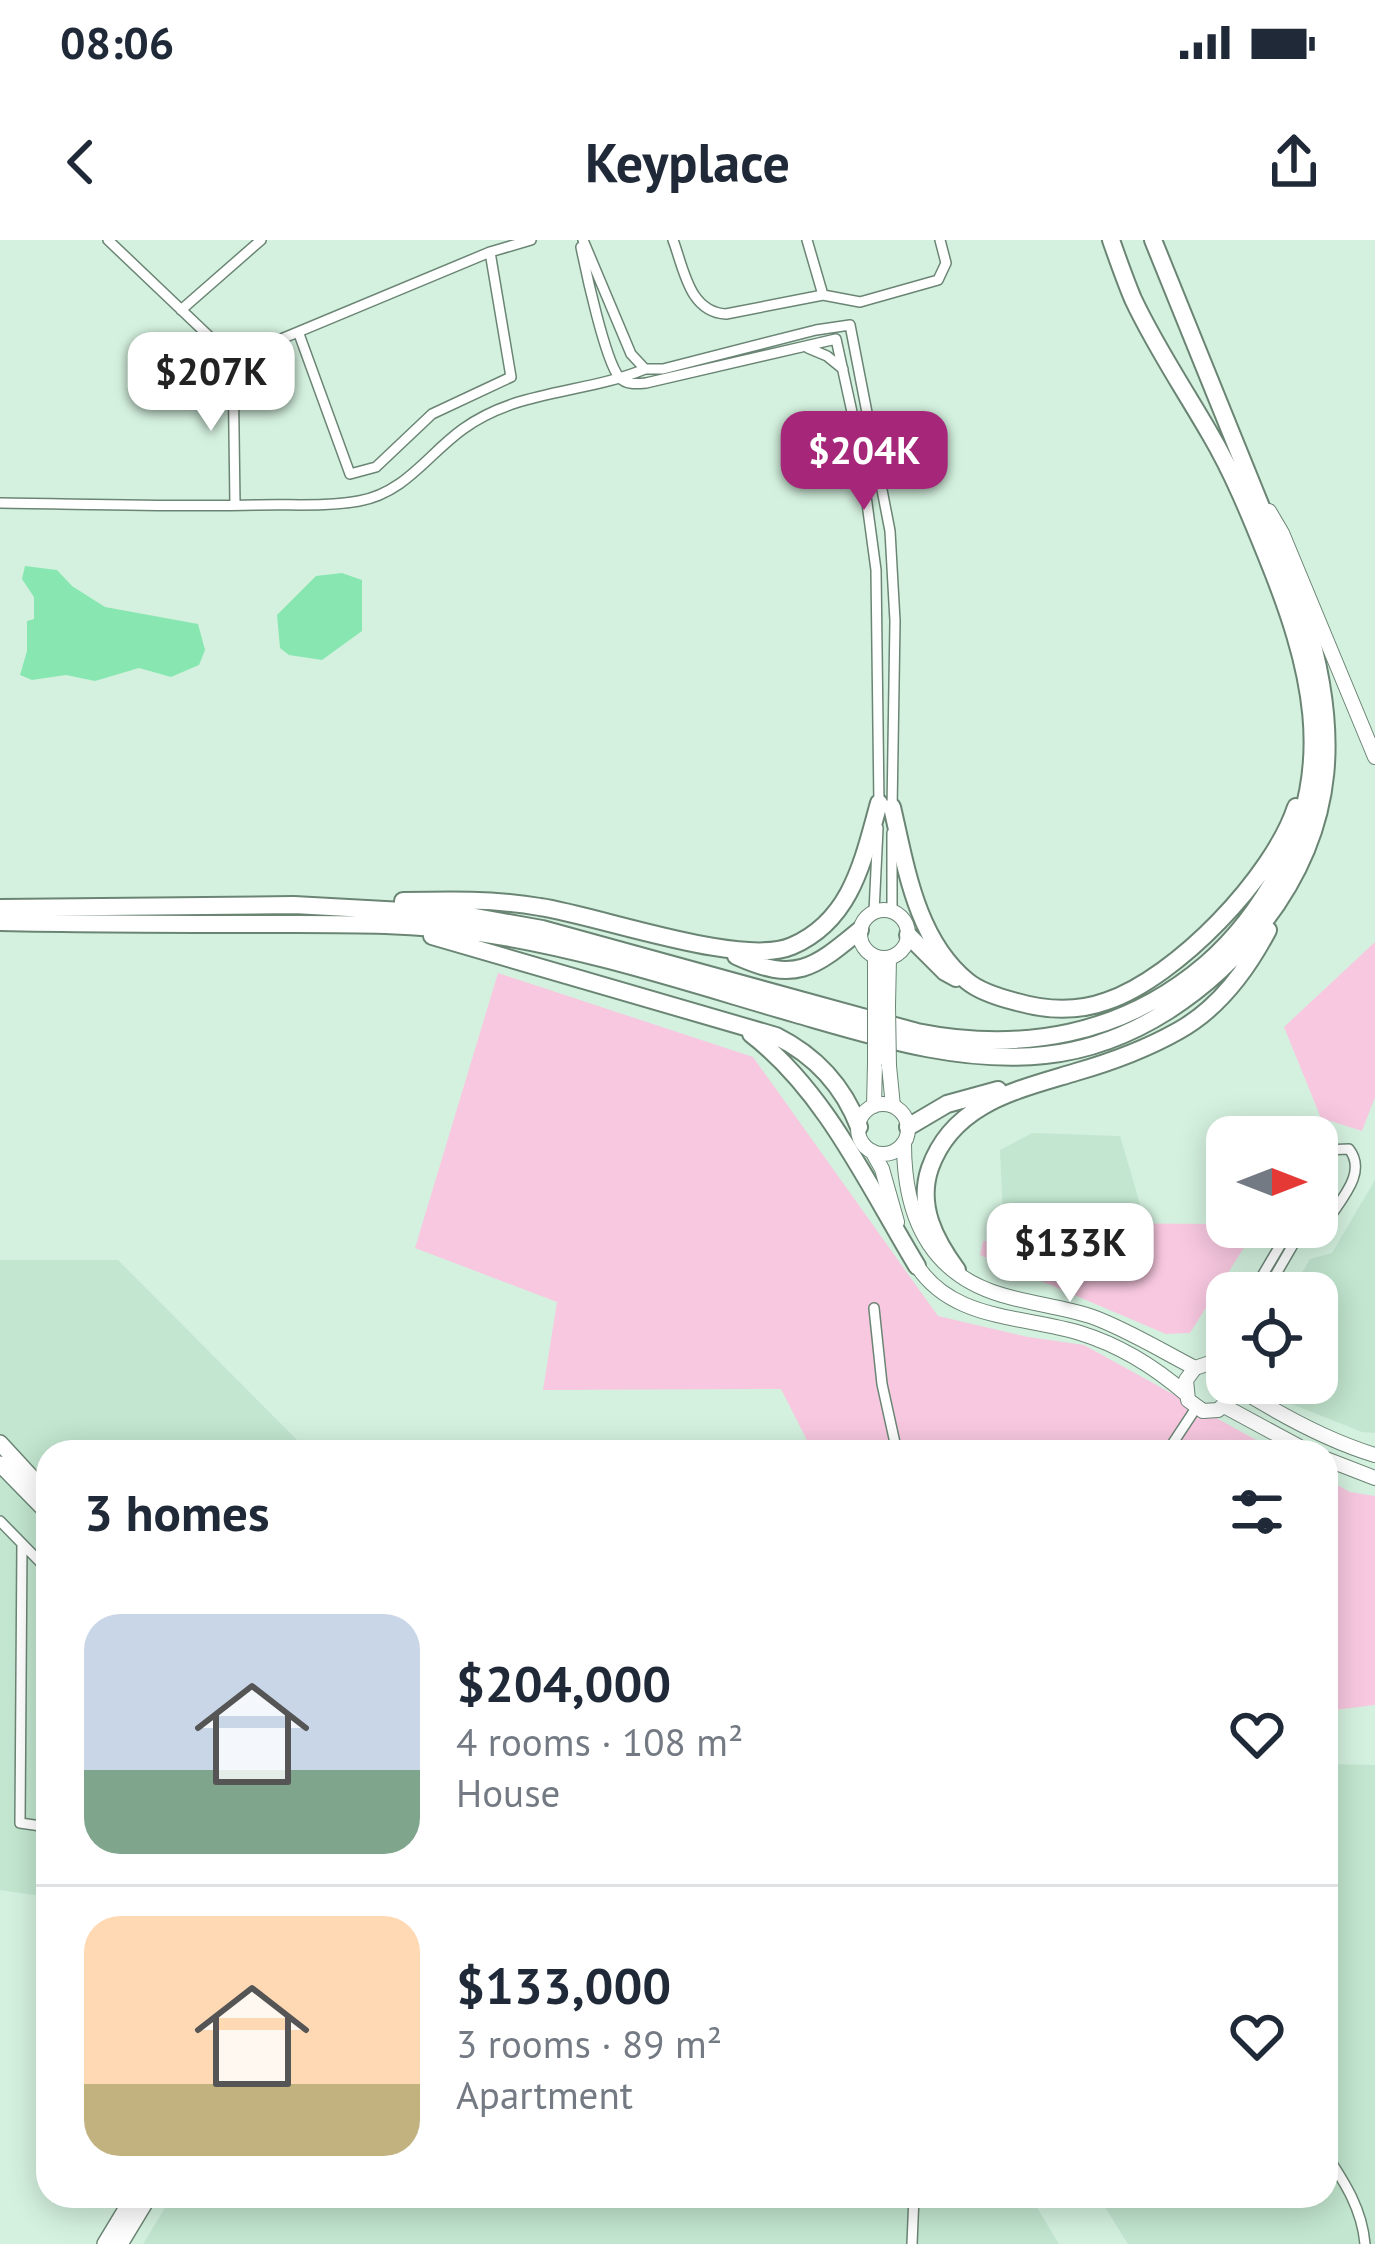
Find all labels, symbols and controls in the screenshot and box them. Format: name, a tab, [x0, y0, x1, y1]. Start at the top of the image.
text: 08:06	[60, 13, 174, 71]
text: Keyplace	[585, 127, 790, 197]
icon: back	[48, 129, 114, 195]
icon: share	[1261, 129, 1327, 195]
pin: $207K	[127, 332, 295, 434]
text: $207K	[155, 345, 267, 396]
pin: $204K	[780, 411, 948, 513]
text: $204K	[808, 424, 920, 475]
north arrow	[1206, 1116, 1338, 1248]
map controls	[1206, 1116, 1338, 1404]
pin: $133K	[986, 1203, 1154, 1305]
text: $133K	[1014, 1216, 1126, 1267]
button: locate	[1206, 1272, 1338, 1404]
text: 3 homes	[84, 1479, 270, 1545]
icon: filters	[1224, 1479, 1290, 1545]
text: $204,000	[456, 1650, 671, 1716]
icon: home	[180, 1662, 324, 1806]
icon: heart	[1224, 1701, 1290, 1767]
text: 4 rooms · 108 m²	[456, 1716, 743, 1767]
text: House	[456, 1767, 560, 1818]
text: $133,000	[456, 1952, 671, 2018]
icon: home	[180, 1964, 324, 2108]
icon: heart	[1224, 2003, 1290, 2069]
text: 3 rooms · 89 m²	[456, 2018, 722, 2069]
text: Apartment	[456, 2069, 633, 2120]

